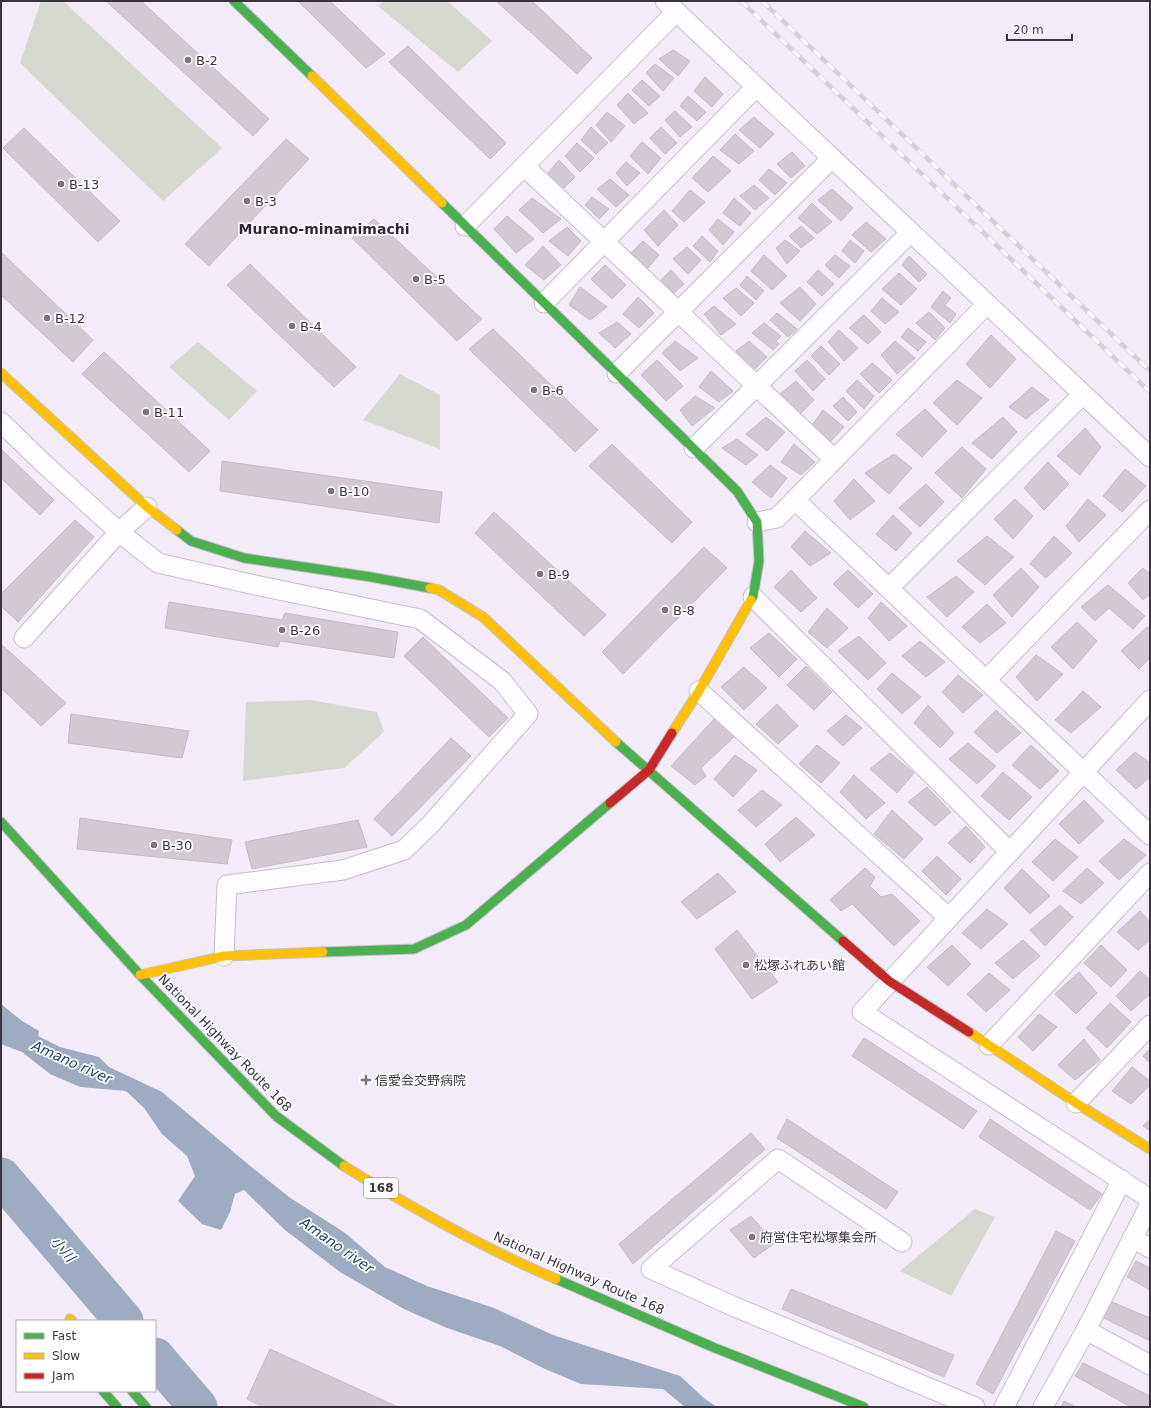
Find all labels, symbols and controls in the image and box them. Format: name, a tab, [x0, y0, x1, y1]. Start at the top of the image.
scale bar	[1007, 16, 1072, 42]
text: 20 m	[1013, 23, 1044, 37]
place label: B-2	[196, 53, 218, 68]
marker: B-2	[183, 55, 193, 65]
place label: B-13	[69, 177, 99, 192]
marker: B-13	[56, 179, 66, 189]
place label: B-3	[255, 194, 277, 209]
marker: B-3	[242, 196, 252, 206]
district label: Murano-minamimachi	[239, 221, 409, 237]
place label: B-5	[424, 272, 446, 287]
marker: B-5	[411, 274, 421, 284]
place label: B-12	[55, 311, 85, 326]
marker: B-12	[42, 313, 52, 323]
place label: B-4	[300, 319, 322, 334]
marker: B-4	[287, 321, 297, 331]
place label: B-6	[542, 383, 564, 398]
marker: B-6	[529, 385, 539, 395]
place label: B-11	[154, 405, 184, 420]
marker: B-11	[141, 407, 151, 417]
place label: B-10	[339, 484, 369, 499]
marker: B-10	[326, 486, 336, 496]
place label: B-9	[548, 567, 570, 582]
marker: B-9	[535, 569, 545, 579]
place label: B-8	[673, 603, 695, 618]
marker: B-8	[660, 605, 670, 615]
place label: B-26	[290, 623, 320, 638]
marker: B-26	[277, 625, 287, 635]
place label: B-30	[162, 838, 192, 853]
marker: B-30	[149, 840, 159, 850]
place label: 松塚ふれあい館	[754, 958, 845, 973]
marker: 松塚ふれあい館	[741, 960, 751, 970]
street label: National Highway Route 168	[155, 971, 295, 1115]
water label: Amano river	[29, 1037, 116, 1087]
place label: 信愛会交野病院	[375, 1073, 466, 1088]
marker: 信愛会交野病院	[360, 1074, 372, 1086]
road number: 168	[364, 1178, 398, 1198]
water label: Amano river	[296, 1213, 378, 1277]
street label: National Highway Route 168	[491, 1228, 667, 1318]
place label: 府営住宅松塚集会所	[760, 1230, 877, 1245]
marker: 府営住宅松塚集会所	[747, 1232, 757, 1242]
water label: 小川	[48, 1233, 80, 1266]
legend	[16, 1320, 156, 1392]
text: Fast	[52, 1329, 76, 1343]
text: Slow	[52, 1349, 80, 1363]
text: Jam	[51, 1369, 75, 1383]

